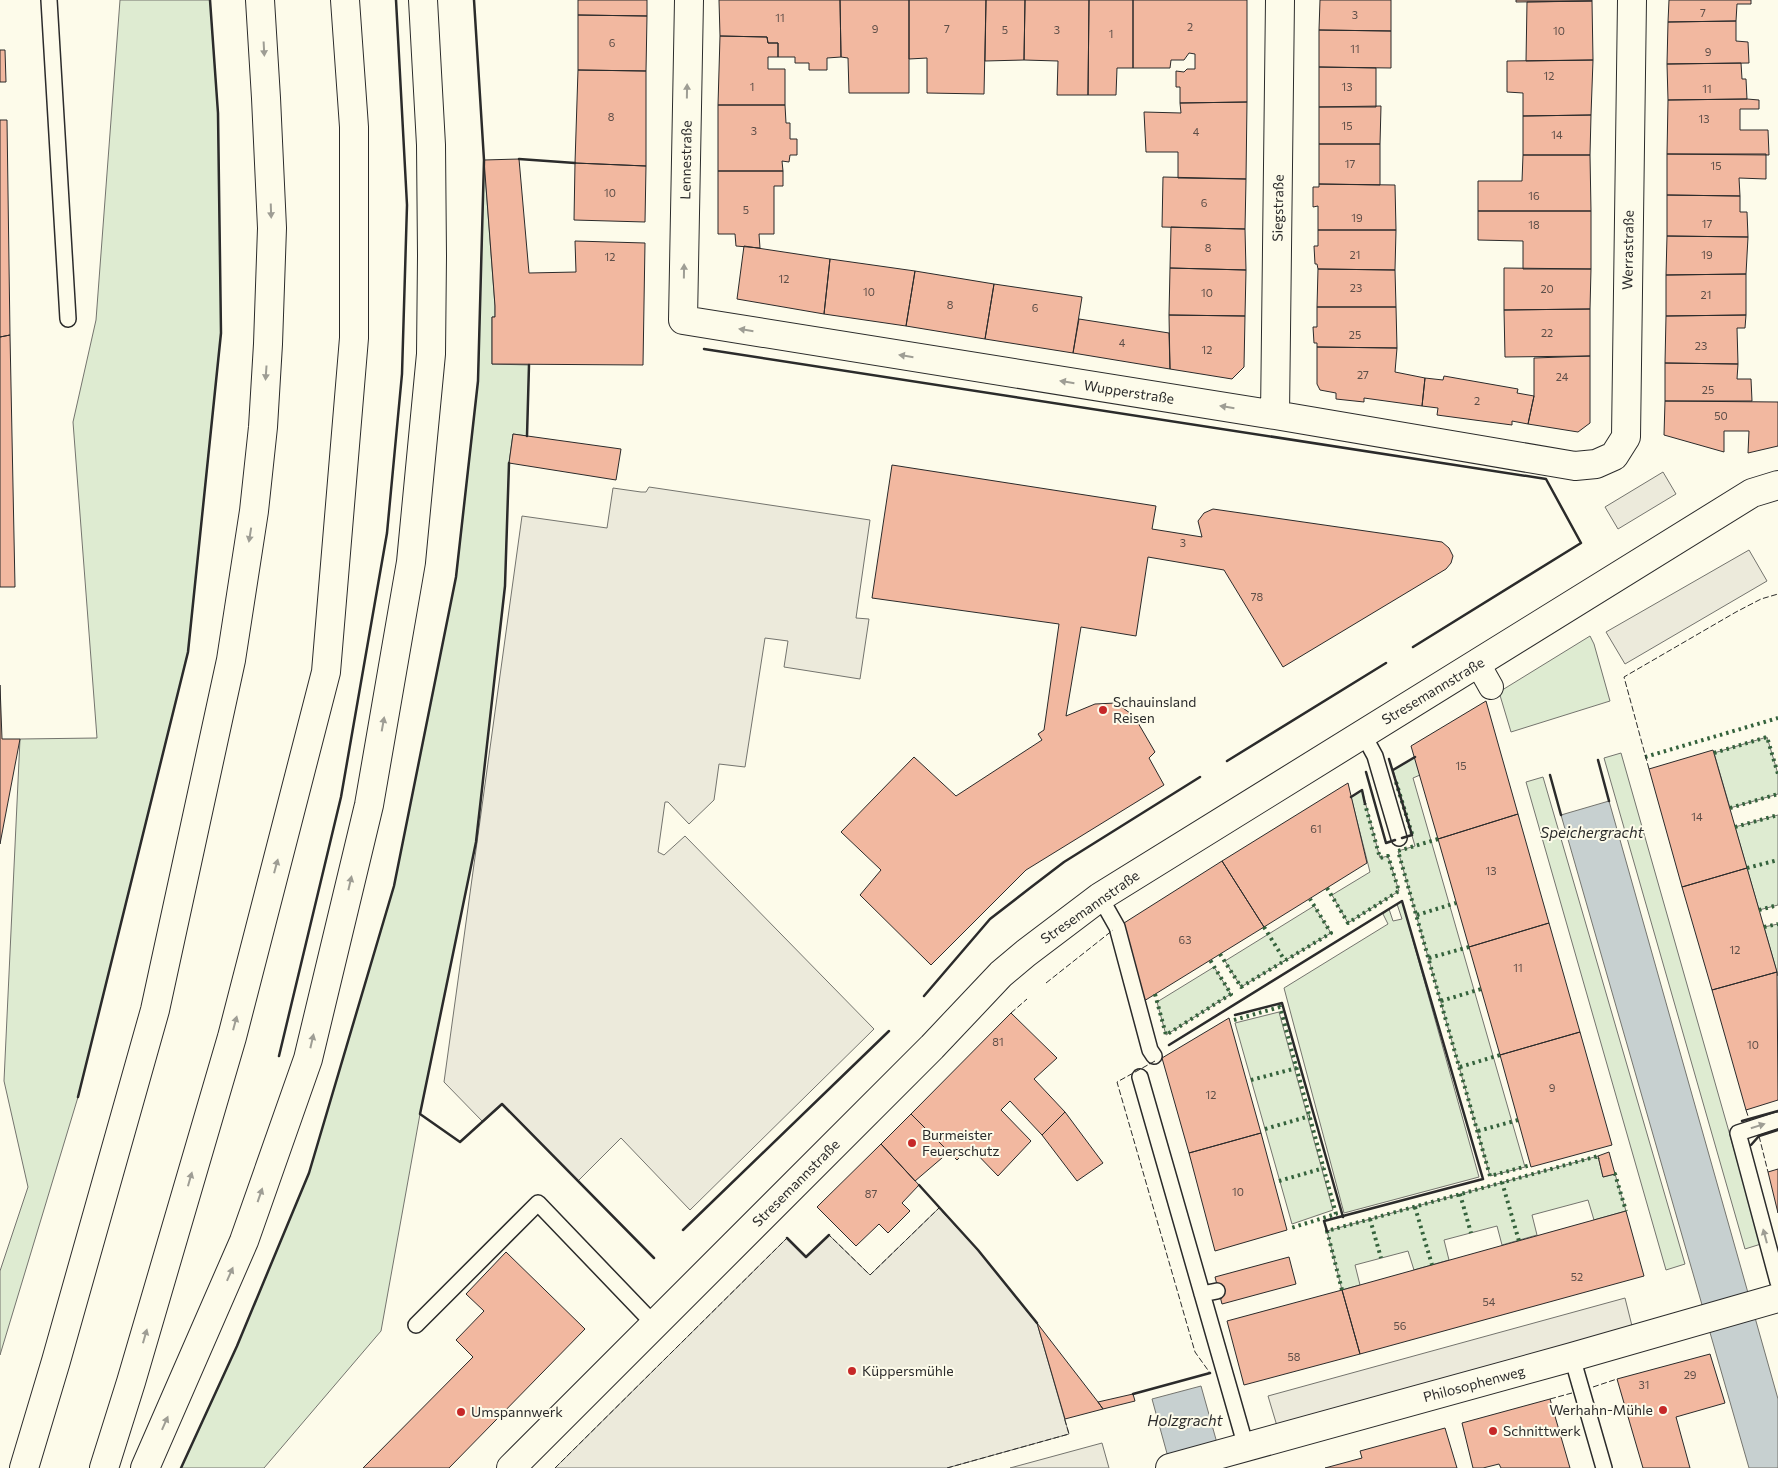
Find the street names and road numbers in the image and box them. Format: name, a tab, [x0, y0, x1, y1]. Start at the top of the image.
street label: Lennestraße	[676, 120, 695, 200]
street label: Siegstraße	[1268, 174, 1287, 242]
street label: Werrastraße	[1618, 210, 1637, 290]
street label: Wupperstraße	[1083, 376, 1176, 407]
street label: Stresemannstraße	[1378, 653, 1487, 728]
street label: Stresemannstraße	[1037, 866, 1142, 947]
street label: Stresemannstraße	[748, 1135, 843, 1230]
street label: Philosophenweg	[1421, 1362, 1527, 1405]

